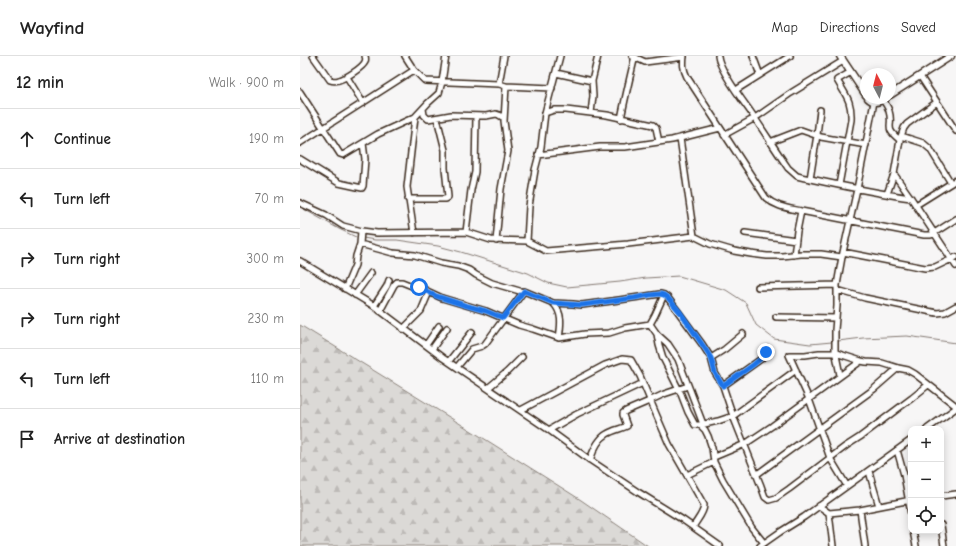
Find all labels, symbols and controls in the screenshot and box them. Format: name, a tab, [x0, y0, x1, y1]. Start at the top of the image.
text: Wayfind	[20, 17, 84, 39]
text: Map	[771, 19, 798, 36]
text: Directions	[820, 19, 879, 36]
text: Saved	[901, 19, 936, 36]
north arrow	[860, 68, 896, 104]
text: 12 min	[16, 73, 64, 92]
text: Walk · 900 m	[209, 75, 284, 90]
icon: ahead	[16, 128, 38, 150]
text: Continue	[54, 130, 111, 148]
text: 190 m	[249, 131, 284, 146]
icon: left	[16, 188, 38, 210]
text: Turn left	[54, 190, 110, 208]
text: 70 m	[255, 191, 284, 206]
icon: right	[16, 248, 38, 270]
text: Turn right	[54, 250, 120, 268]
text: 300 m	[246, 251, 284, 266]
route start	[410, 278, 428, 296]
icon: right	[16, 308, 38, 330]
text: Turn right	[54, 310, 120, 328]
text: 230 m	[248, 311, 284, 326]
route end	[757, 343, 775, 361]
icon: left	[16, 368, 38, 390]
text: Turn left	[54, 370, 110, 388]
text: 110 m	[251, 371, 284, 386]
map controls	[908, 426, 944, 534]
button: +	[908, 426, 944, 462]
icon: arrive	[16, 428, 38, 450]
text: Arrive at destination	[54, 430, 185, 448]
button: −	[908, 462, 944, 498]
button: locate	[908, 498, 944, 534]

